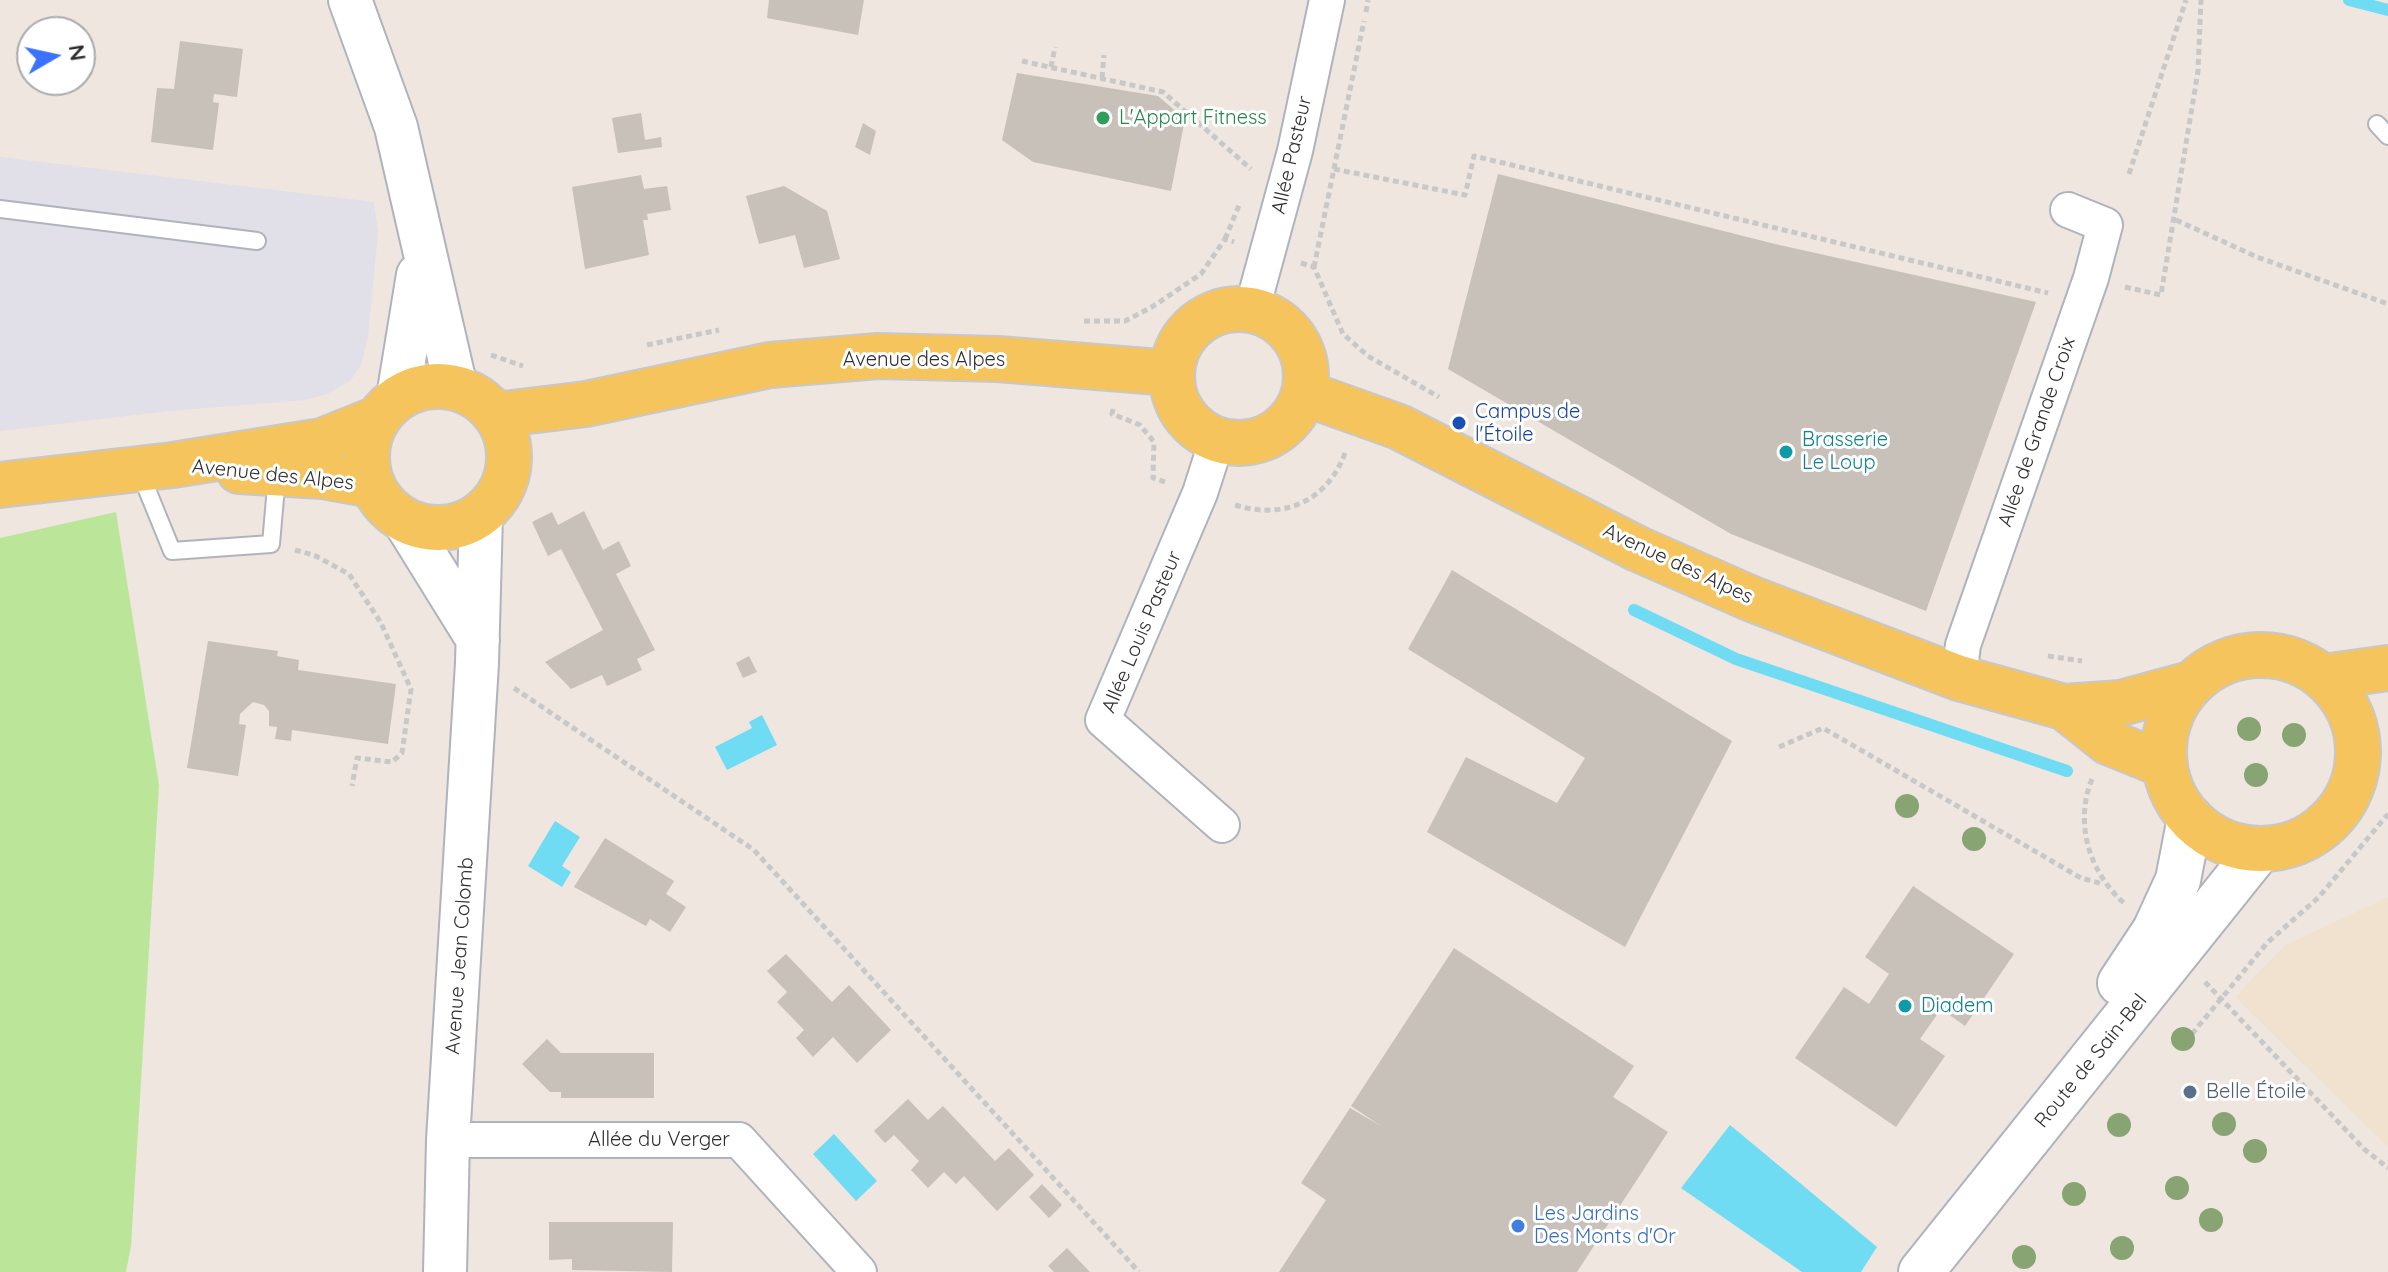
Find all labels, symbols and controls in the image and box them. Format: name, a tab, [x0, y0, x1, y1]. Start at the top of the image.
north arrow	[16, 16, 96, 96]
text: N	[63, 42, 93, 63]
street label: Allée Pasteur	[1267, 94, 1317, 216]
place label: L'Appart Fitness	[1119, 106, 1267, 130]
marker: L'Appart Fitness	[1094, 109, 1112, 127]
street label: Allée de Grande Croix	[1993, 334, 2081, 530]
street label: Avenue des Alpes	[843, 348, 1005, 372]
place label: Campus de l'Étoile	[1475, 400, 1580, 447]
marker: Campus de l'Étoile	[1450, 414, 1468, 432]
place label: Brasserie Le Loup	[1802, 428, 1888, 475]
marker: Brasserie Le Loup	[1777, 443, 1795, 461]
street label: Avenue des Alpes	[191, 455, 355, 495]
street label: Avenue des Alpes	[1599, 519, 1757, 609]
street label: Allée Louis Pasteur	[1097, 547, 1187, 717]
street label: Avenue Jean Colomb	[441, 857, 479, 1055]
street label: Route de Sain-Bel	[2030, 989, 2152, 1133]
place label: Diadem	[1921, 994, 1993, 1018]
marker: Diadem	[1896, 997, 1914, 1015]
place label: Belle Étoile	[2206, 1080, 2306, 1104]
marker: Belle Étoile	[2181, 1083, 2199, 1101]
street label: Allée du Verger	[588, 1128, 730, 1152]
place label: Les Jardins Des Monts d'Or	[1534, 1202, 1676, 1249]
marker: Les Jardins Des Monts d'Or	[1509, 1217, 1527, 1235]

